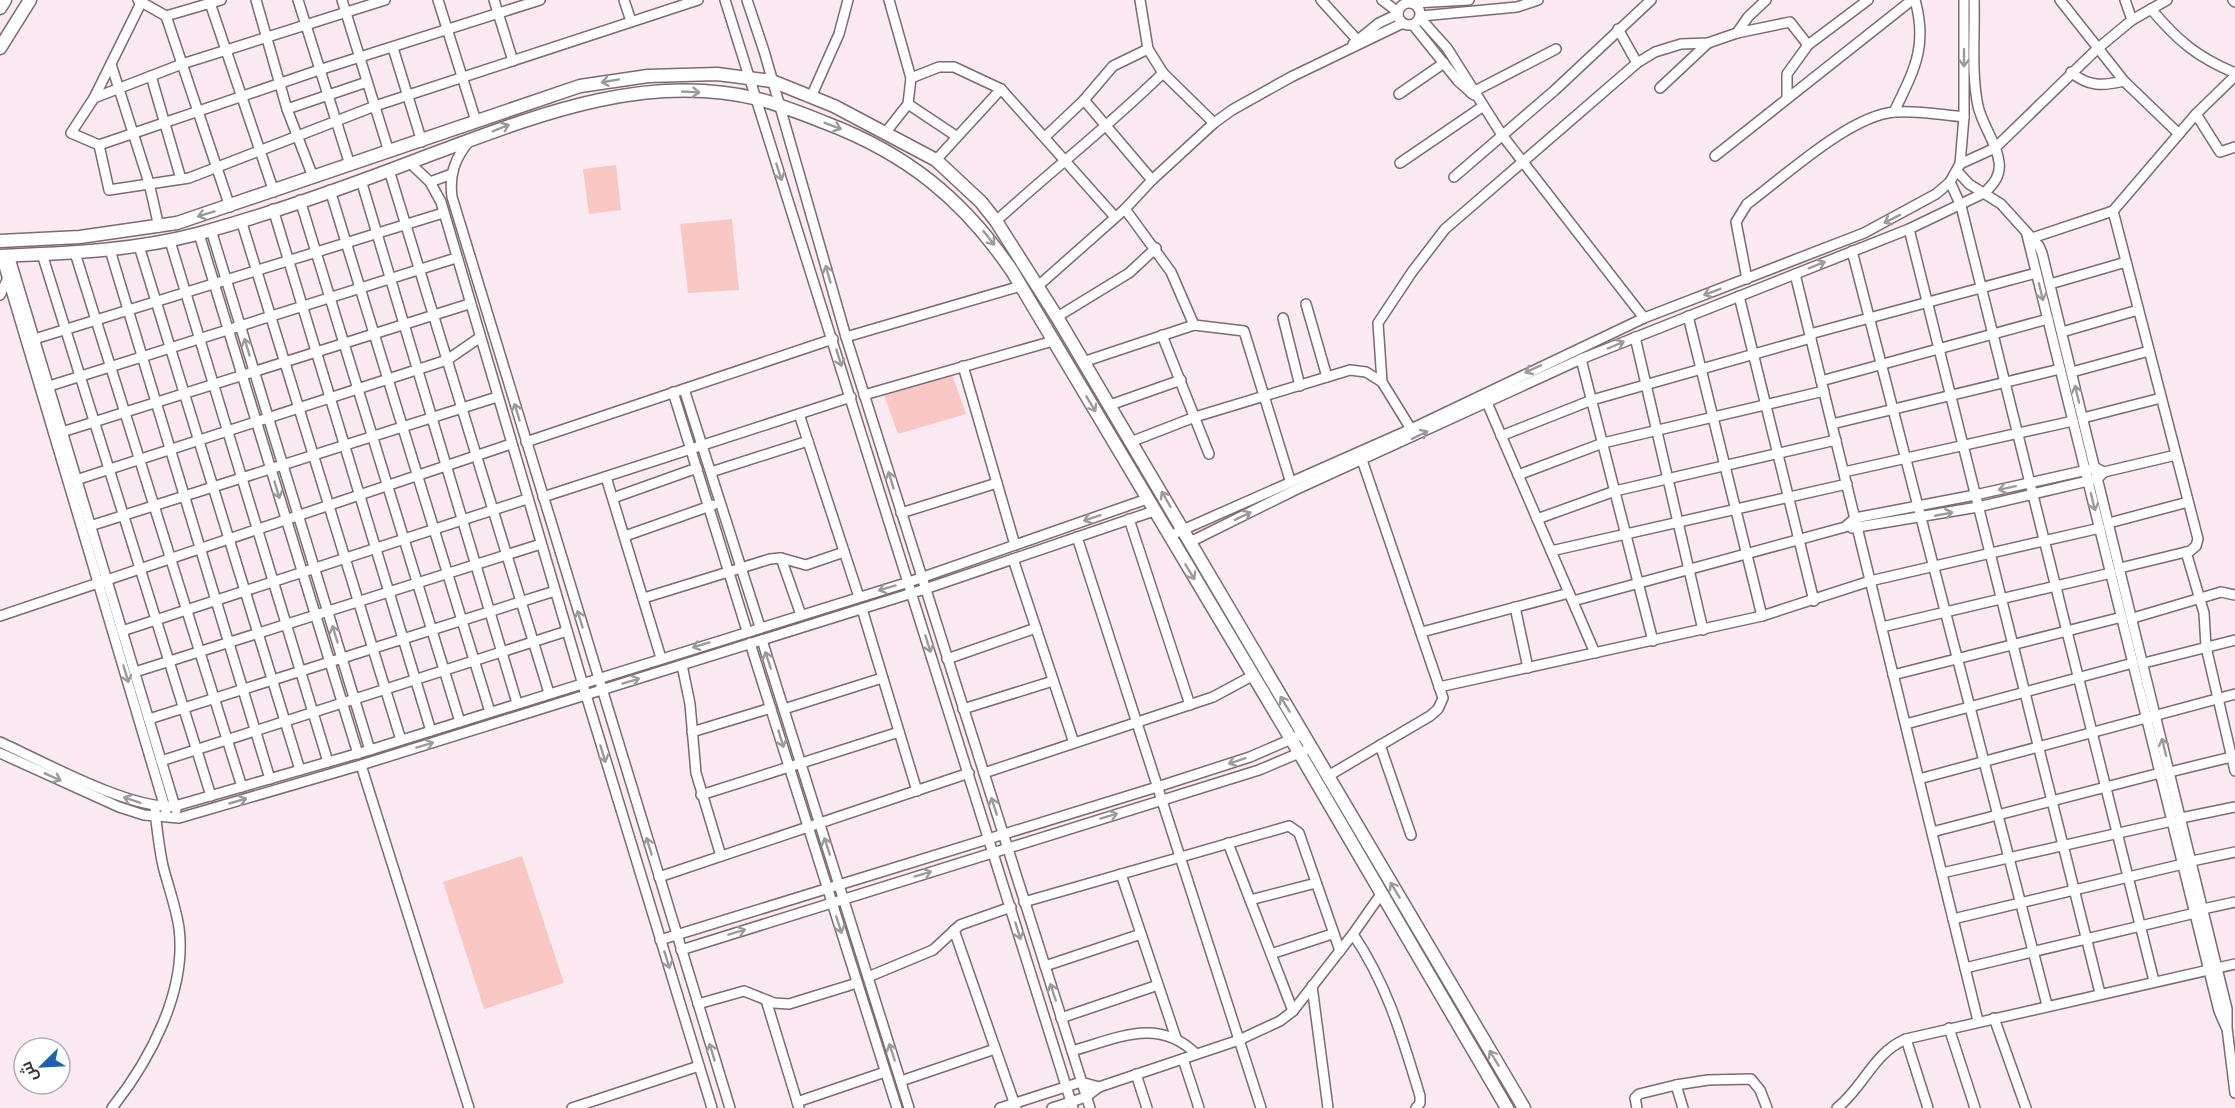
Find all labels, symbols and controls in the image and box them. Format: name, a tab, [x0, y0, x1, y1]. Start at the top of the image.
one-way arrow	[1958, 48, 1970, 68]
one-way arrow	[601, 76, 620, 87]
one-way arrow	[680, 86, 700, 97]
one-way arrow	[823, 121, 842, 132]
one-way arrow	[491, 122, 509, 133]
one-way arrow	[775, 162, 786, 181]
one-way arrow	[197, 210, 216, 221]
one-way arrow	[1884, 213, 1902, 225]
one-way arrow	[982, 230, 995, 246]
one-way arrow	[1807, 259, 1826, 270]
one-way arrow	[822, 265, 833, 284]
one-way arrow	[2036, 282, 2048, 301]
one-way arrow	[1703, 288, 1722, 299]
one-way arrow	[241, 338, 252, 357]
one-way arrow	[1606, 339, 1625, 350]
one-way arrow	[834, 348, 845, 367]
one-way arrow	[1524, 364, 1542, 376]
one-way arrow	[2071, 385, 2083, 404]
one-way arrow	[1085, 395, 1097, 412]
one-way arrow	[511, 403, 522, 422]
one-way arrow	[1410, 428, 1428, 440]
one-way arrow	[885, 471, 896, 490]
one-way arrow	[272, 480, 283, 499]
one-way arrow	[1998, 483, 2017, 495]
one-way arrow	[1160, 491, 1172, 508]
one-way arrow	[2088, 492, 2100, 511]
one-way arrow	[1934, 508, 1954, 519]
one-way arrow	[1233, 510, 1251, 521]
one-way arrow	[1083, 514, 1102, 525]
one-way arrow	[1185, 563, 1197, 580]
one-way arrow	[878, 583, 897, 594]
one-way arrow	[574, 610, 585, 629]
one-way arrow	[329, 625, 340, 644]
one-way arrow	[924, 634, 935, 653]
one-way arrow	[692, 641, 711, 652]
one-way arrow	[762, 651, 773, 670]
one-way arrow	[121, 664, 132, 683]
one-way arrow	[621, 675, 640, 686]
one-way arrow	[1279, 696, 1291, 713]
one-way arrow	[776, 729, 787, 748]
one-way arrow	[2157, 737, 2169, 756]
one-way arrow	[415, 739, 434, 750]
one-way arrow	[599, 744, 610, 763]
one-way arrow	[1228, 756, 1247, 767]
one-way arrow	[44, 772, 62, 783]
one-way arrow	[123, 794, 142, 805]
one-way arrow	[228, 795, 247, 806]
one-way arrow	[988, 797, 999, 816]
one-way arrow	[1099, 810, 1118, 821]
one-way arrow	[643, 837, 654, 856]
one-way arrow	[820, 837, 831, 856]
one-way arrow	[913, 868, 932, 879]
one-way arrow	[1389, 882, 1401, 899]
one-way arrow	[834, 915, 845, 934]
one-way arrow	[1013, 921, 1024, 940]
one-way arrow	[727, 926, 746, 937]
one-way arrow	[662, 950, 673, 969]
one-way arrow	[1047, 983, 1058, 1002]
north arrow	[12, 1036, 72, 1096]
one-way arrow	[706, 1043, 717, 1062]
one-way arrow	[886, 1043, 897, 1062]
one-way arrow	[1488, 1050, 1500, 1067]
text: ش	[15, 1059, 42, 1086]

